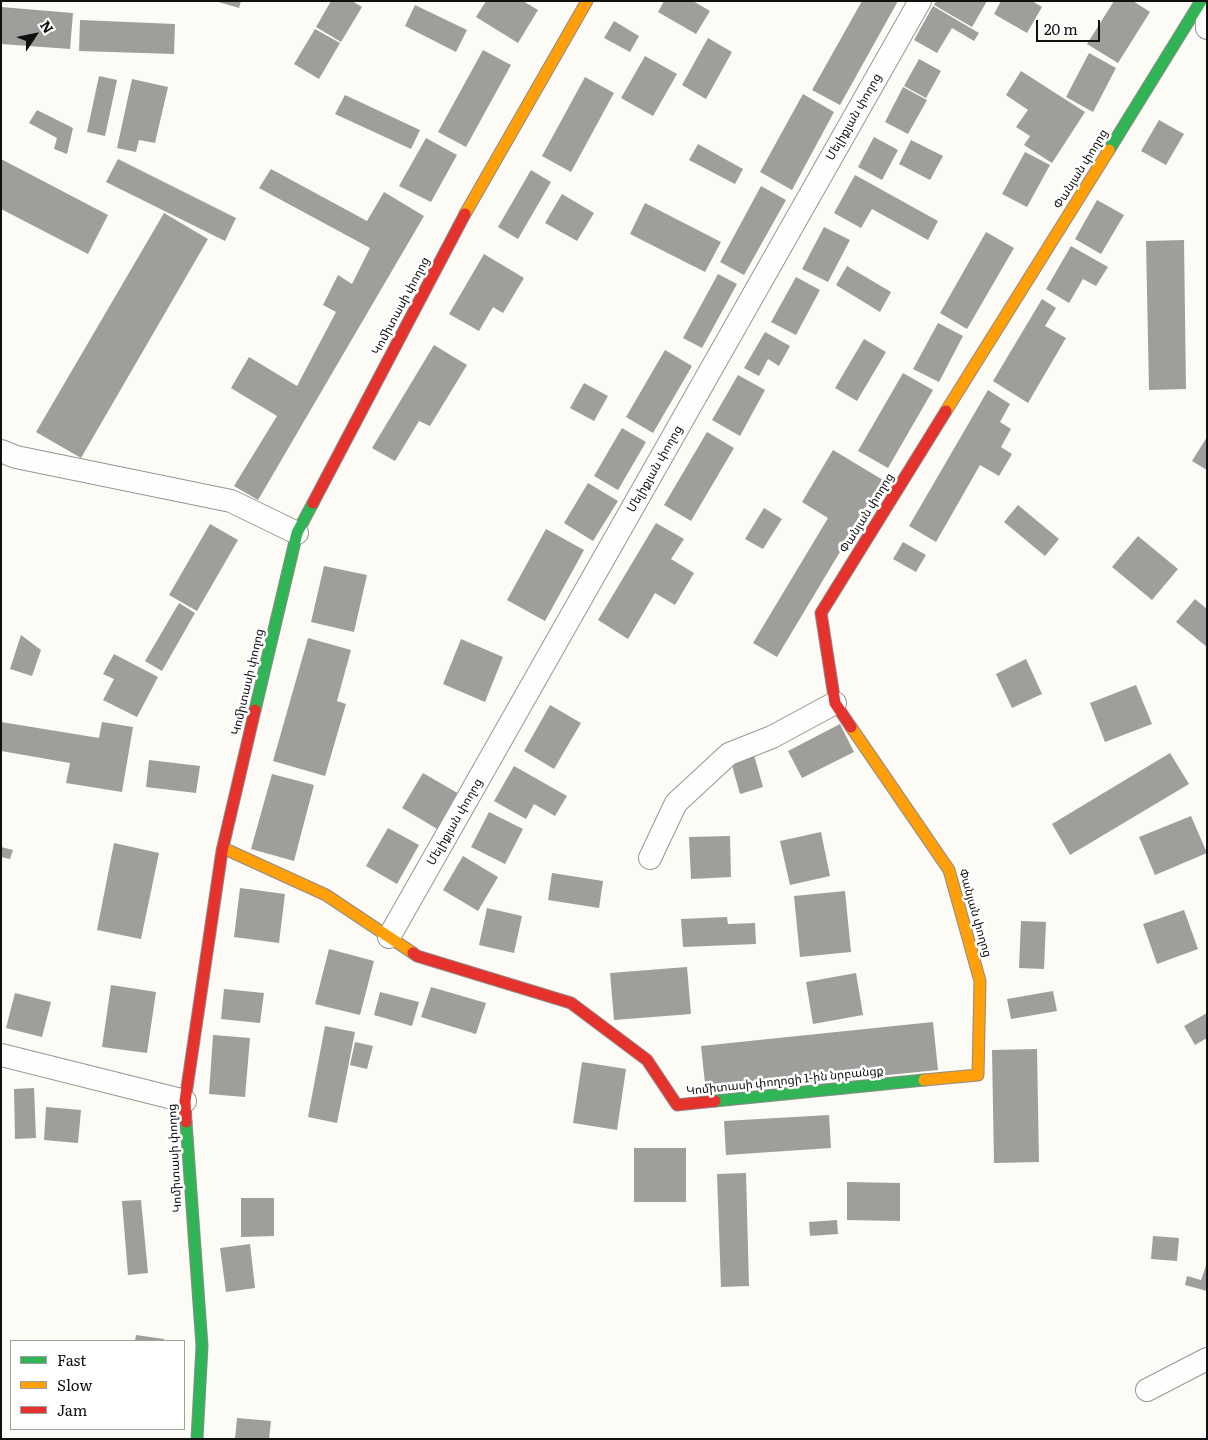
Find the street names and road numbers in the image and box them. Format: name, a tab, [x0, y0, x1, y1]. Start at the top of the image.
street label: Մելիքյան փողոց	[823, 71, 885, 163]
street label: Փանյան փողոց	[1051, 127, 1111, 211]
street label: Կոմիտասի փողոց	[369, 255, 433, 357]
street label: Մելիքյան փողոց	[624, 423, 686, 515]
street label: Փանյան փողոց	[837, 471, 897, 555]
street label: Կոմիտասի փողոց	[229, 627, 267, 737]
street label: Մելիքյան փողոց	[424, 776, 486, 868]
street label: Փանյան փողոց	[956, 867, 994, 959]
street label: Կոմիտասի փողոցի 1-ին նրբանցք	[686, 1063, 884, 1099]
street label: Կոմիտասի փողոց	[165, 1103, 185, 1213]

